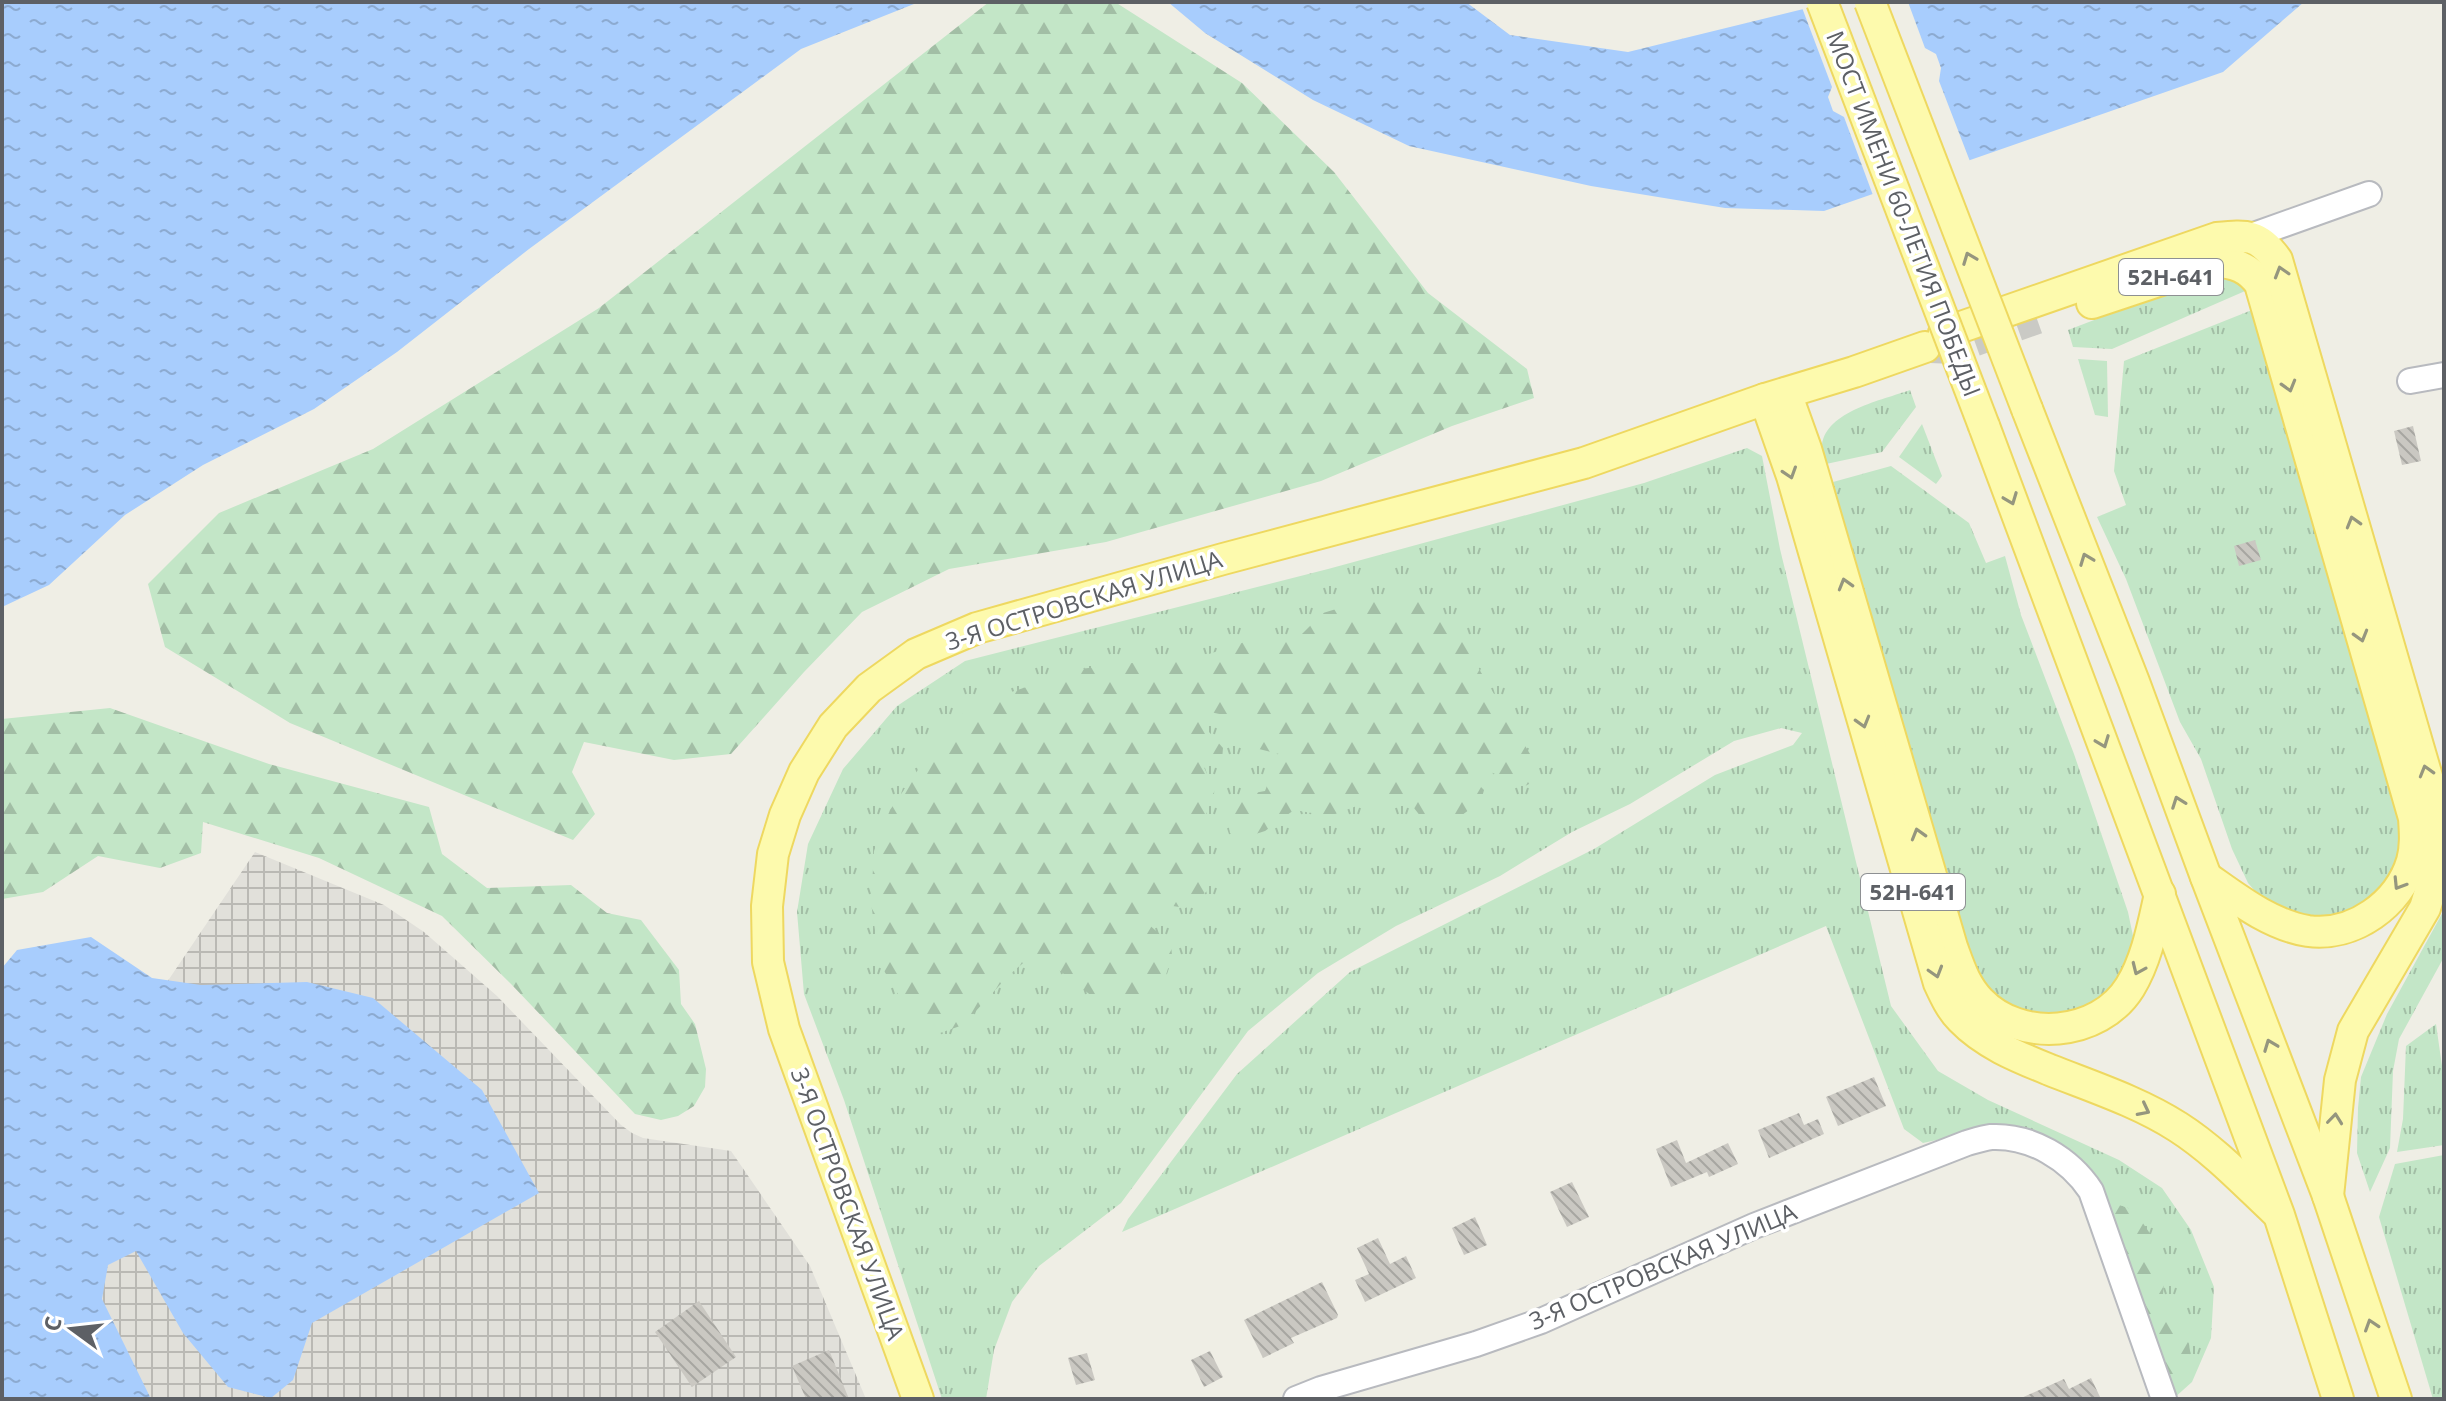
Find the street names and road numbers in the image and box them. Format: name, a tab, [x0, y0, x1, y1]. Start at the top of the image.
street label: МОСТ ИМЕНИ 60-ЛЕТИЯ ПОБЕДЫ	[1819, 26, 1990, 401]
road number: 52Н-641	[2119, 259, 2223, 295]
street label: 3-Я ОСТРОВСКАЯ УЛИЦА	[941, 542, 1227, 657]
road number: 52Н-641	[1861, 874, 1965, 910]
street label: 3-Я ОСТРОВСКАЯ УЛИЦА	[784, 1063, 913, 1345]
street label: 3-Я ОСТРОВСКАЯ УЛИЦА	[1524, 1194, 1802, 1337]

